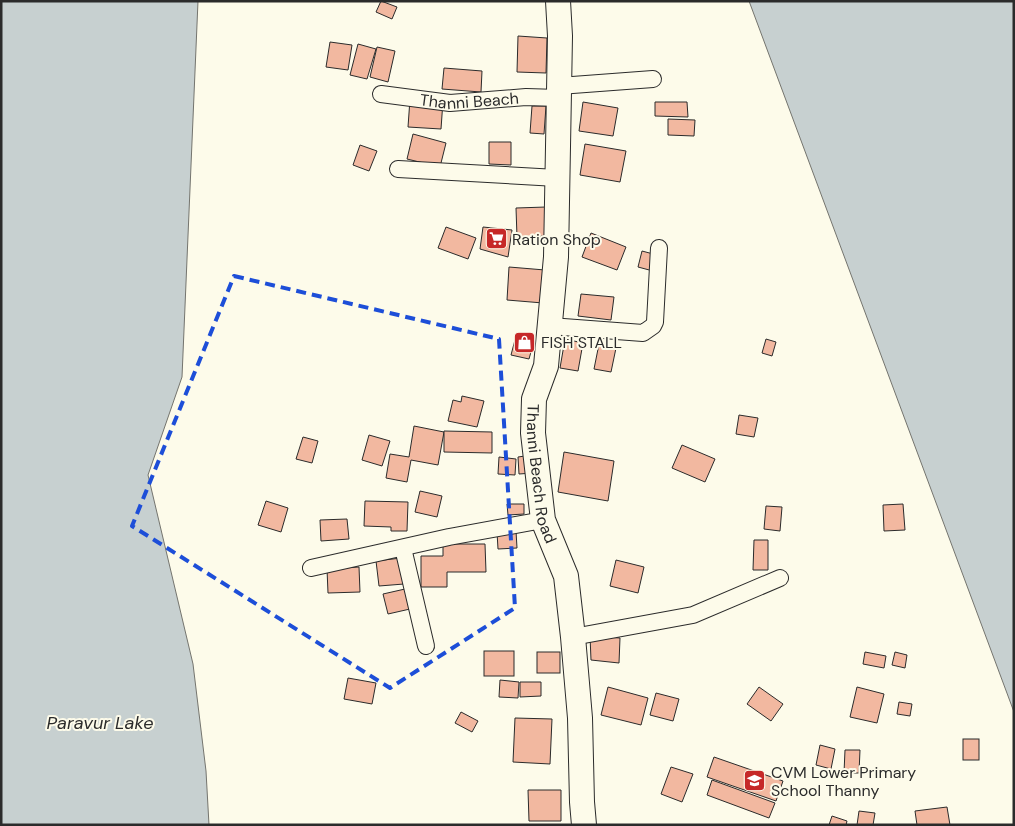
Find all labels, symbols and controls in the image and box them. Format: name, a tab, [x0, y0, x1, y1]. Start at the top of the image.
street label: Thanni Beach	[419, 88, 520, 114]
supermarket icon: Ration Shop	[484, 227, 508, 251]
place label: Ration Shop	[512, 229, 601, 250]
shop icon: FISH STALL	[513, 330, 537, 354]
place label: FISH STALL	[541, 332, 622, 353]
street label: Thanni Beach Road	[522, 404, 561, 547]
water label: Paravur Lake	[47, 711, 154, 735]
place label: CVM Lower Primary School Thanny	[771, 762, 916, 801]
school or university icon: CVM Lower Primary School Thanny	[743, 769, 767, 793]

